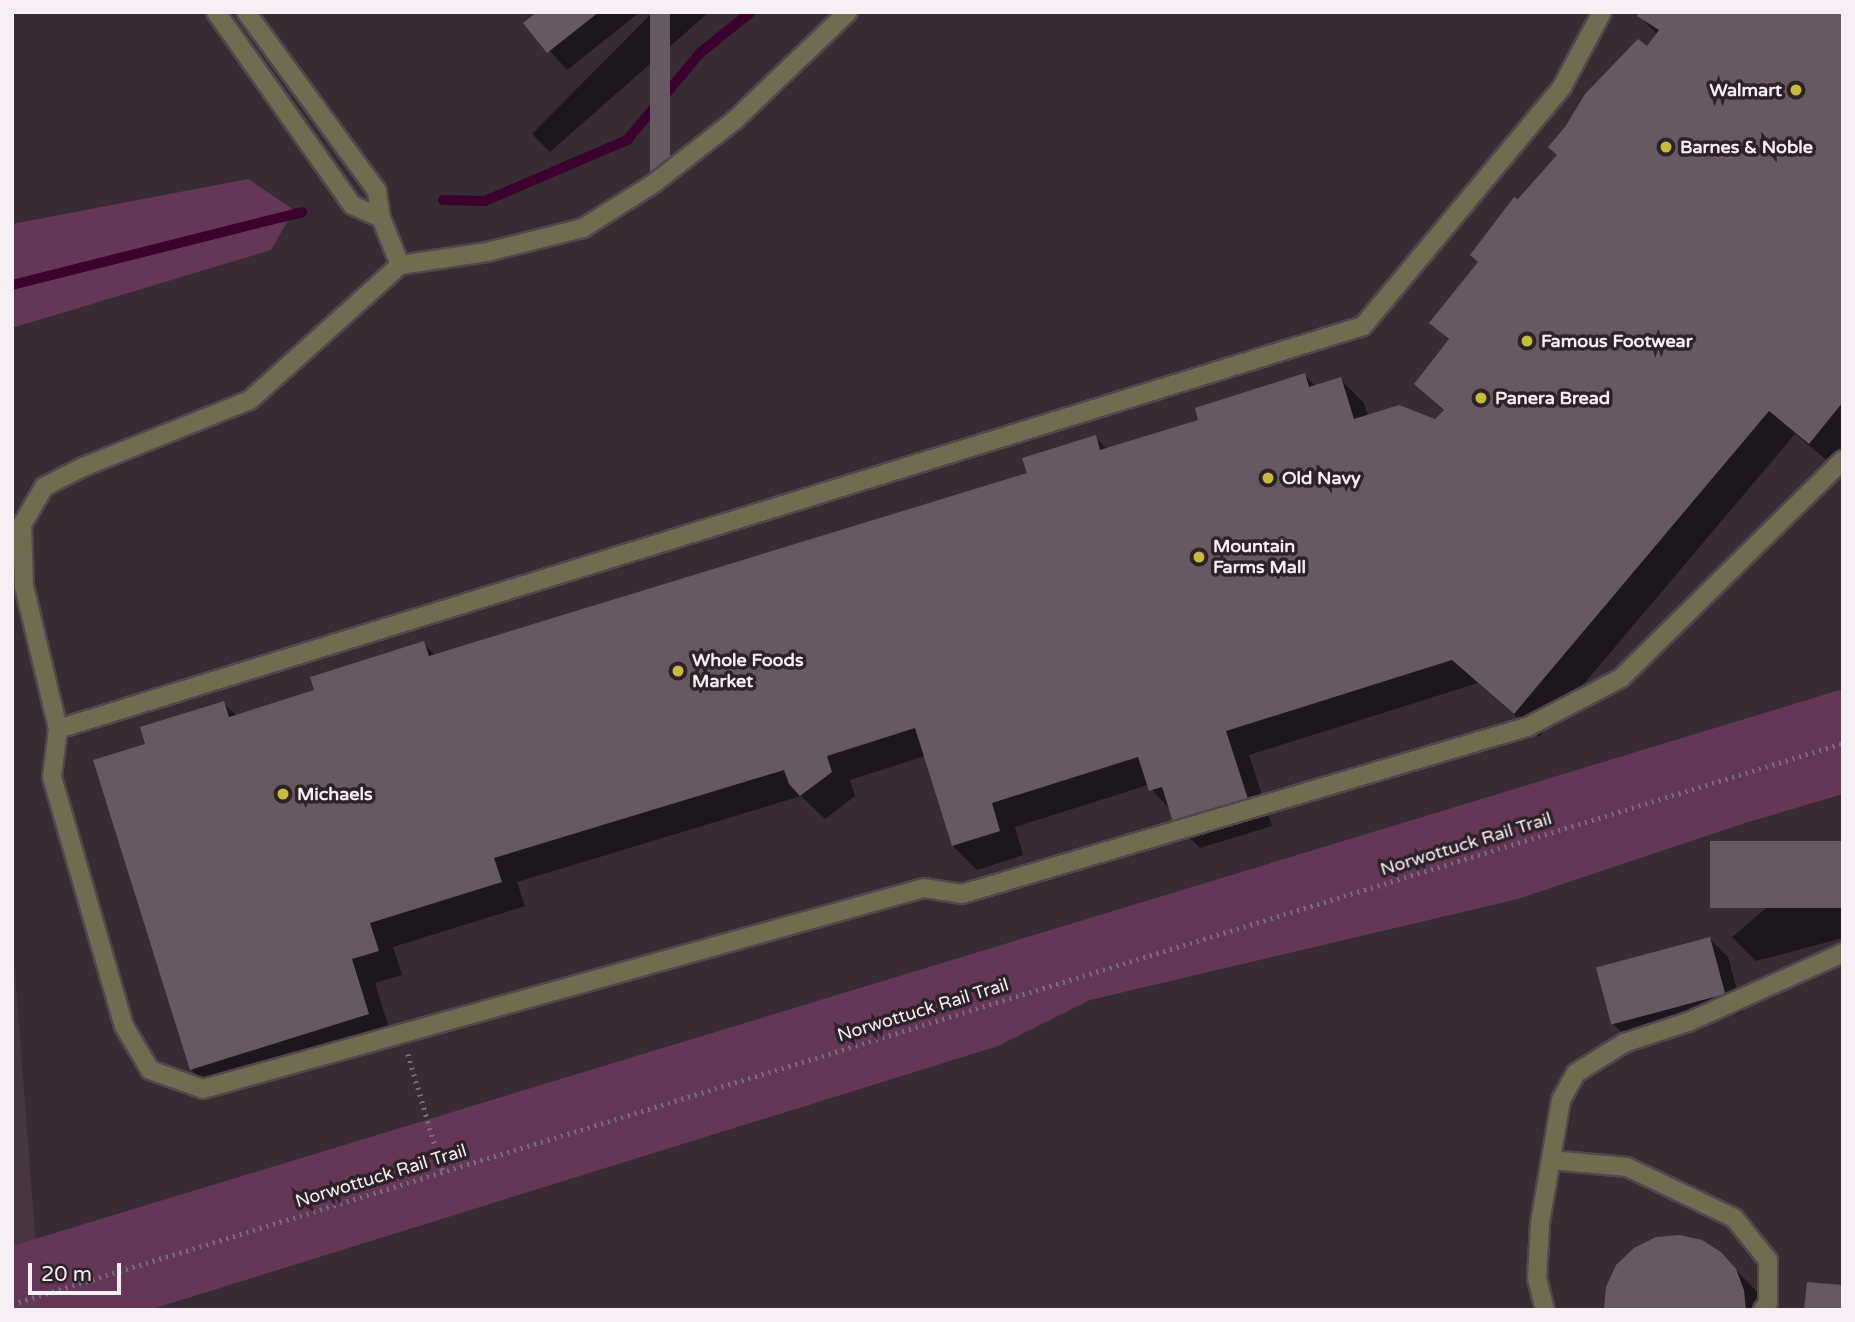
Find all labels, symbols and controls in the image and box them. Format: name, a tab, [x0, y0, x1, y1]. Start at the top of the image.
place label: Walmart	[1710, 79, 1782, 101]
marker: Walmart	[1788, 82, 1804, 98]
place label: Barnes & Noble	[1680, 136, 1813, 158]
marker: Barnes & Noble	[1658, 139, 1674, 155]
place label: Famous Footwear	[1541, 330, 1693, 352]
marker: Famous Footwear	[1519, 333, 1535, 349]
place label: Panera Bread	[1495, 387, 1610, 409]
marker: Panera Bread	[1473, 390, 1489, 406]
place label: Old Navy	[1282, 467, 1361, 489]
marker: Old Navy	[1260, 470, 1276, 486]
place label: Mountain Farms Mall	[1213, 536, 1306, 578]
marker: Mountain Farms Mall	[1191, 549, 1207, 565]
place label: Whole Foods Market	[692, 650, 804, 692]
marker: Whole Foods Market	[670, 663, 686, 679]
place label: Michaels	[297, 783, 373, 805]
marker: Michaels	[275, 786, 291, 802]
street label: Norwottuck Rail Trail	[1378, 808, 1554, 880]
street label: Norwottuck Rail Trail	[835, 974, 1011, 1046]
street label: Norwottuck Rail Trail	[293, 1140, 469, 1212]
scale bar	[32, 1248, 124, 1292]
text: 20 m	[41, 1262, 92, 1287]

